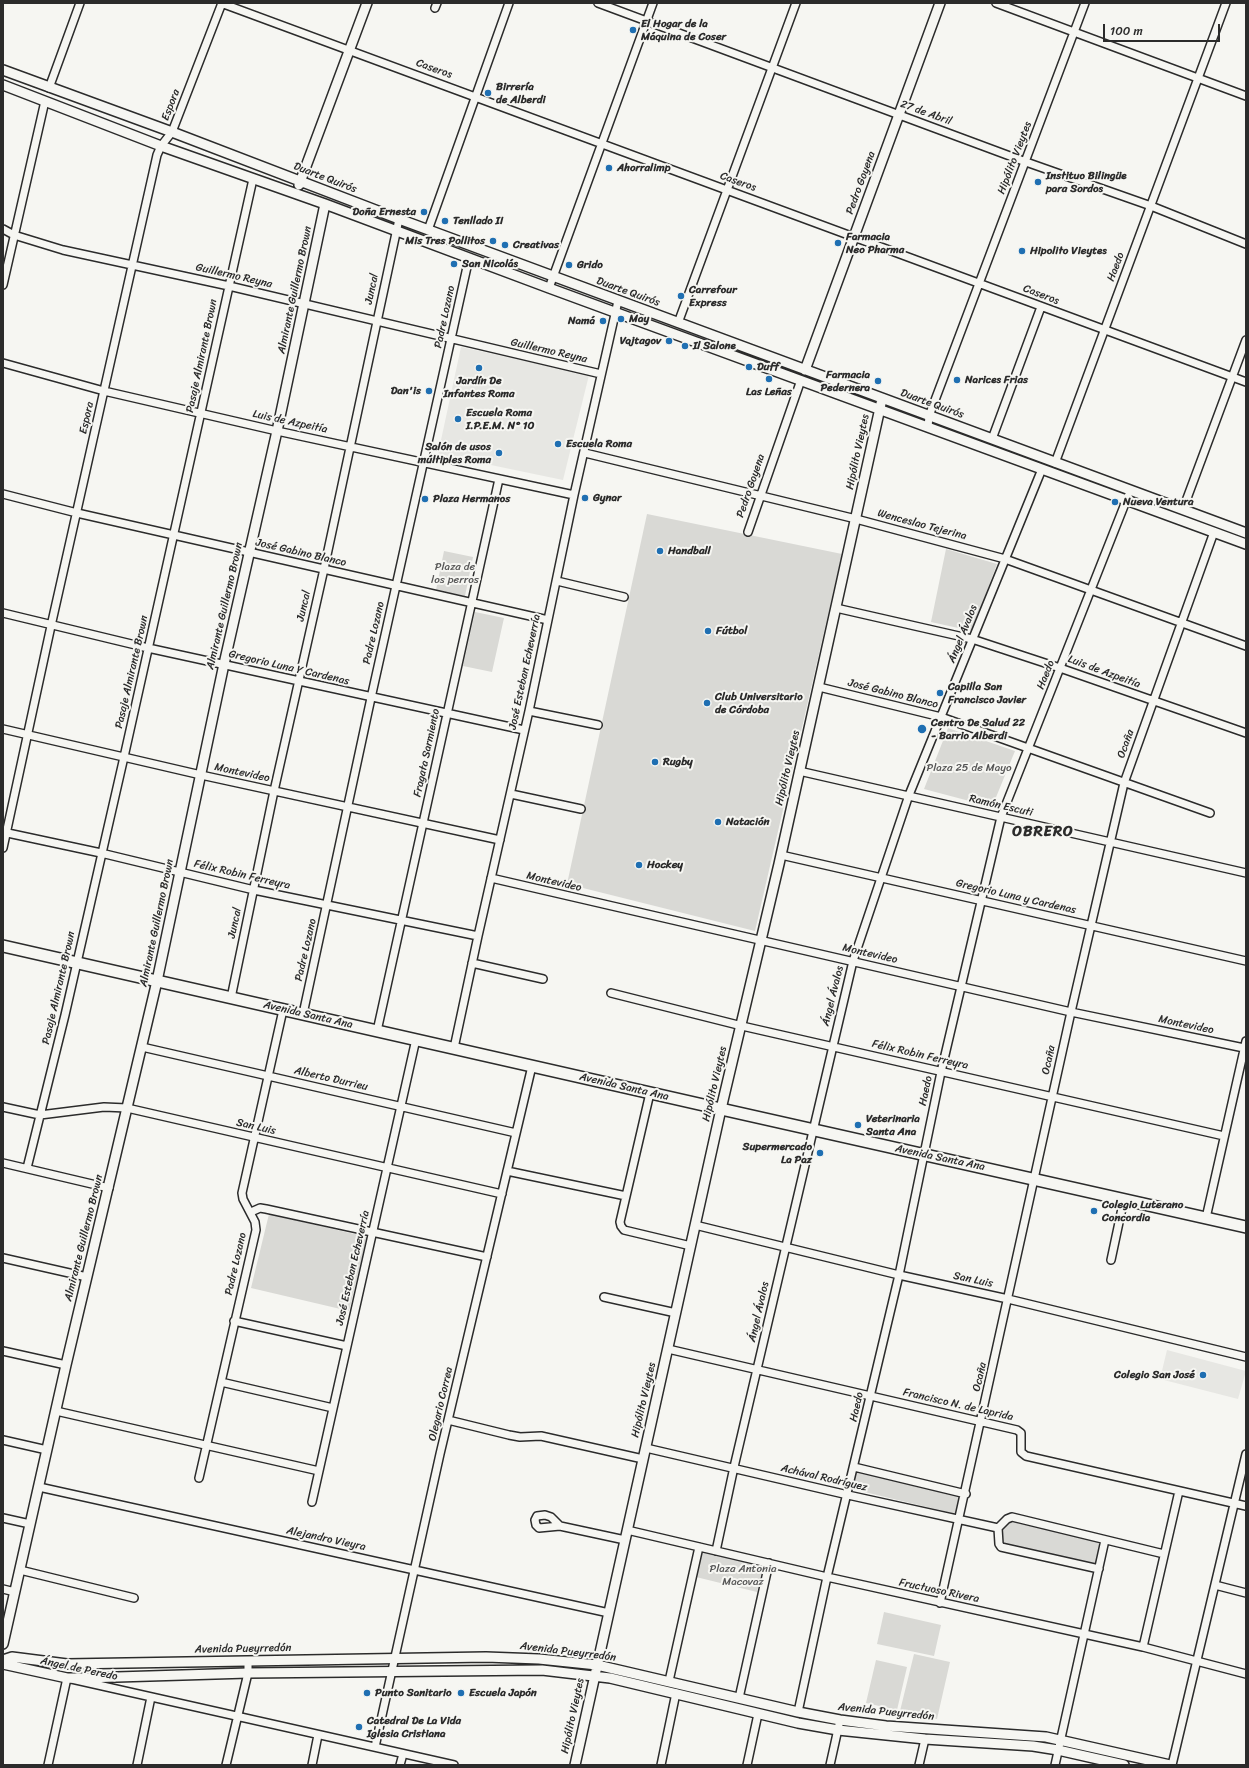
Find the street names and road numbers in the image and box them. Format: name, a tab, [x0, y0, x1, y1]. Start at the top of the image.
street label: Caseros	[414, 56, 454, 82]
street label: Espora	[159, 87, 183, 123]
street label: 27 de Abril	[898, 98, 954, 128]
street label: Hipólito Vieytes	[995, 120, 1035, 196]
street label: Pedro Goyena	[843, 150, 879, 216]
street label: Duarte Quirós	[292, 160, 358, 196]
street label: Caseros	[718, 169, 758, 195]
street label: Almirante Guillermo Brown	[275, 225, 315, 355]
street label: Haedo	[1104, 251, 1128, 283]
street label: Guillermo Reyna	[194, 261, 274, 291]
street label: Juncal	[362, 272, 382, 306]
street label: Duarte Quirós	[594, 274, 662, 310]
street label: Caseros	[1021, 282, 1061, 308]
street label: Padre Lozano	[432, 284, 458, 350]
street label: Pasaje Almirante Brown	[183, 298, 221, 414]
street label: Guillermo Reyna	[509, 336, 589, 366]
street label: Duarte Quirós	[898, 386, 966, 422]
street label: Espora	[77, 401, 97, 435]
street label: Luis de Azpeitía	[251, 408, 329, 436]
street label: Hipólito Vieytes	[844, 413, 872, 491]
street label: Pedro Goyena	[734, 452, 768, 520]
street label: Wenceslao Tejerina	[876, 507, 968, 543]
street label: José Gabino Blanco	[254, 536, 348, 570]
street label: Almirante Guillermo Brown	[204, 541, 246, 671]
street label: Juncal	[294, 589, 314, 623]
street label: Padre Lozano	[360, 600, 388, 666]
street label: Ángel Ávalos	[945, 603, 981, 665]
street label: José Esteban Echeverría	[506, 613, 544, 731]
street label: Pasaje Almirante Brown	[113, 614, 151, 730]
street label: Gregorio Luna Y Cardenas	[227, 648, 351, 688]
street label: Luis de Azpeitía	[1066, 653, 1142, 691]
street label: Haedo	[1034, 659, 1058, 691]
street label: José Gabino Blanco	[846, 676, 940, 712]
street label: Fragata Sarmiento	[411, 708, 443, 798]
street label: Ocaña	[1115, 728, 1137, 760]
street label: Hipólito Vieytes	[773, 729, 803, 807]
street label: Montevideo	[213, 761, 271, 785]
street label: Ramón Escuti	[968, 792, 1034, 820]
street label: Félix Robin Ferreyra	[193, 857, 291, 893]
street label: Almirante Guillermo Brown	[137, 858, 177, 988]
street label: Montevideo	[525, 869, 583, 895]
street label: Gregorio Luna y Cardenas	[955, 877, 1077, 917]
street label: Juncal	[225, 906, 245, 940]
street label: Padre Lozano	[292, 917, 320, 983]
street label: Pasaje Almirante Brown	[40, 930, 78, 1046]
street label: Montevideo	[841, 941, 899, 967]
street label: Ángel Ávalos	[819, 965, 847, 1027]
street label: Avenida Santa Ana	[262, 998, 354, 1032]
street label: Montevideo	[1157, 1013, 1215, 1037]
street label: Félix Robin Ferreyra	[871, 1037, 969, 1073]
street label: Ocaña	[1039, 1044, 1059, 1076]
street label: Hipólito Vieytes	[700, 1045, 730, 1123]
street label: Alberto Durrieu	[293, 1064, 369, 1094]
street label: Avenida Santa Ana	[578, 1070, 670, 1104]
street label: Haedo	[916, 1075, 936, 1107]
street label: San Luis	[235, 1116, 277, 1138]
street label: Avenida Santa Ana	[894, 1142, 986, 1174]
street label: Almirante Guillermo Brown	[62, 1173, 106, 1303]
street label: José Esteban Echeverría	[333, 1209, 373, 1327]
street label: Padre Lozano	[222, 1231, 250, 1297]
street label: San Luis	[952, 1269, 994, 1291]
street label: Ángel Ávalos	[746, 1281, 772, 1343]
street label: Hipólito Vieytes	[629, 1361, 659, 1439]
street label: Ocaña	[970, 1361, 990, 1393]
street label: Olegario Correa	[426, 1366, 456, 1442]
street label: Francisco N. de Laprida	[902, 1386, 1014, 1424]
street label: Haedo	[847, 1391, 867, 1423]
street label: Achával Rodríguez	[780, 1462, 868, 1494]
street label: Alejandro Vieyra	[285, 1524, 367, 1554]
street label: Fructuoso Rivera	[898, 1576, 980, 1606]
street label: Avenida Pueyrredón	[519, 1640, 617, 1664]
street label: Avenida Pueyrredón	[195, 1642, 291, 1656]
street label: Ángel de Peredo	[39, 1654, 119, 1684]
street label: Hipólito Vieytes	[559, 1677, 587, 1755]
street label: Avenida Pueyrredón	[837, 1700, 935, 1724]

